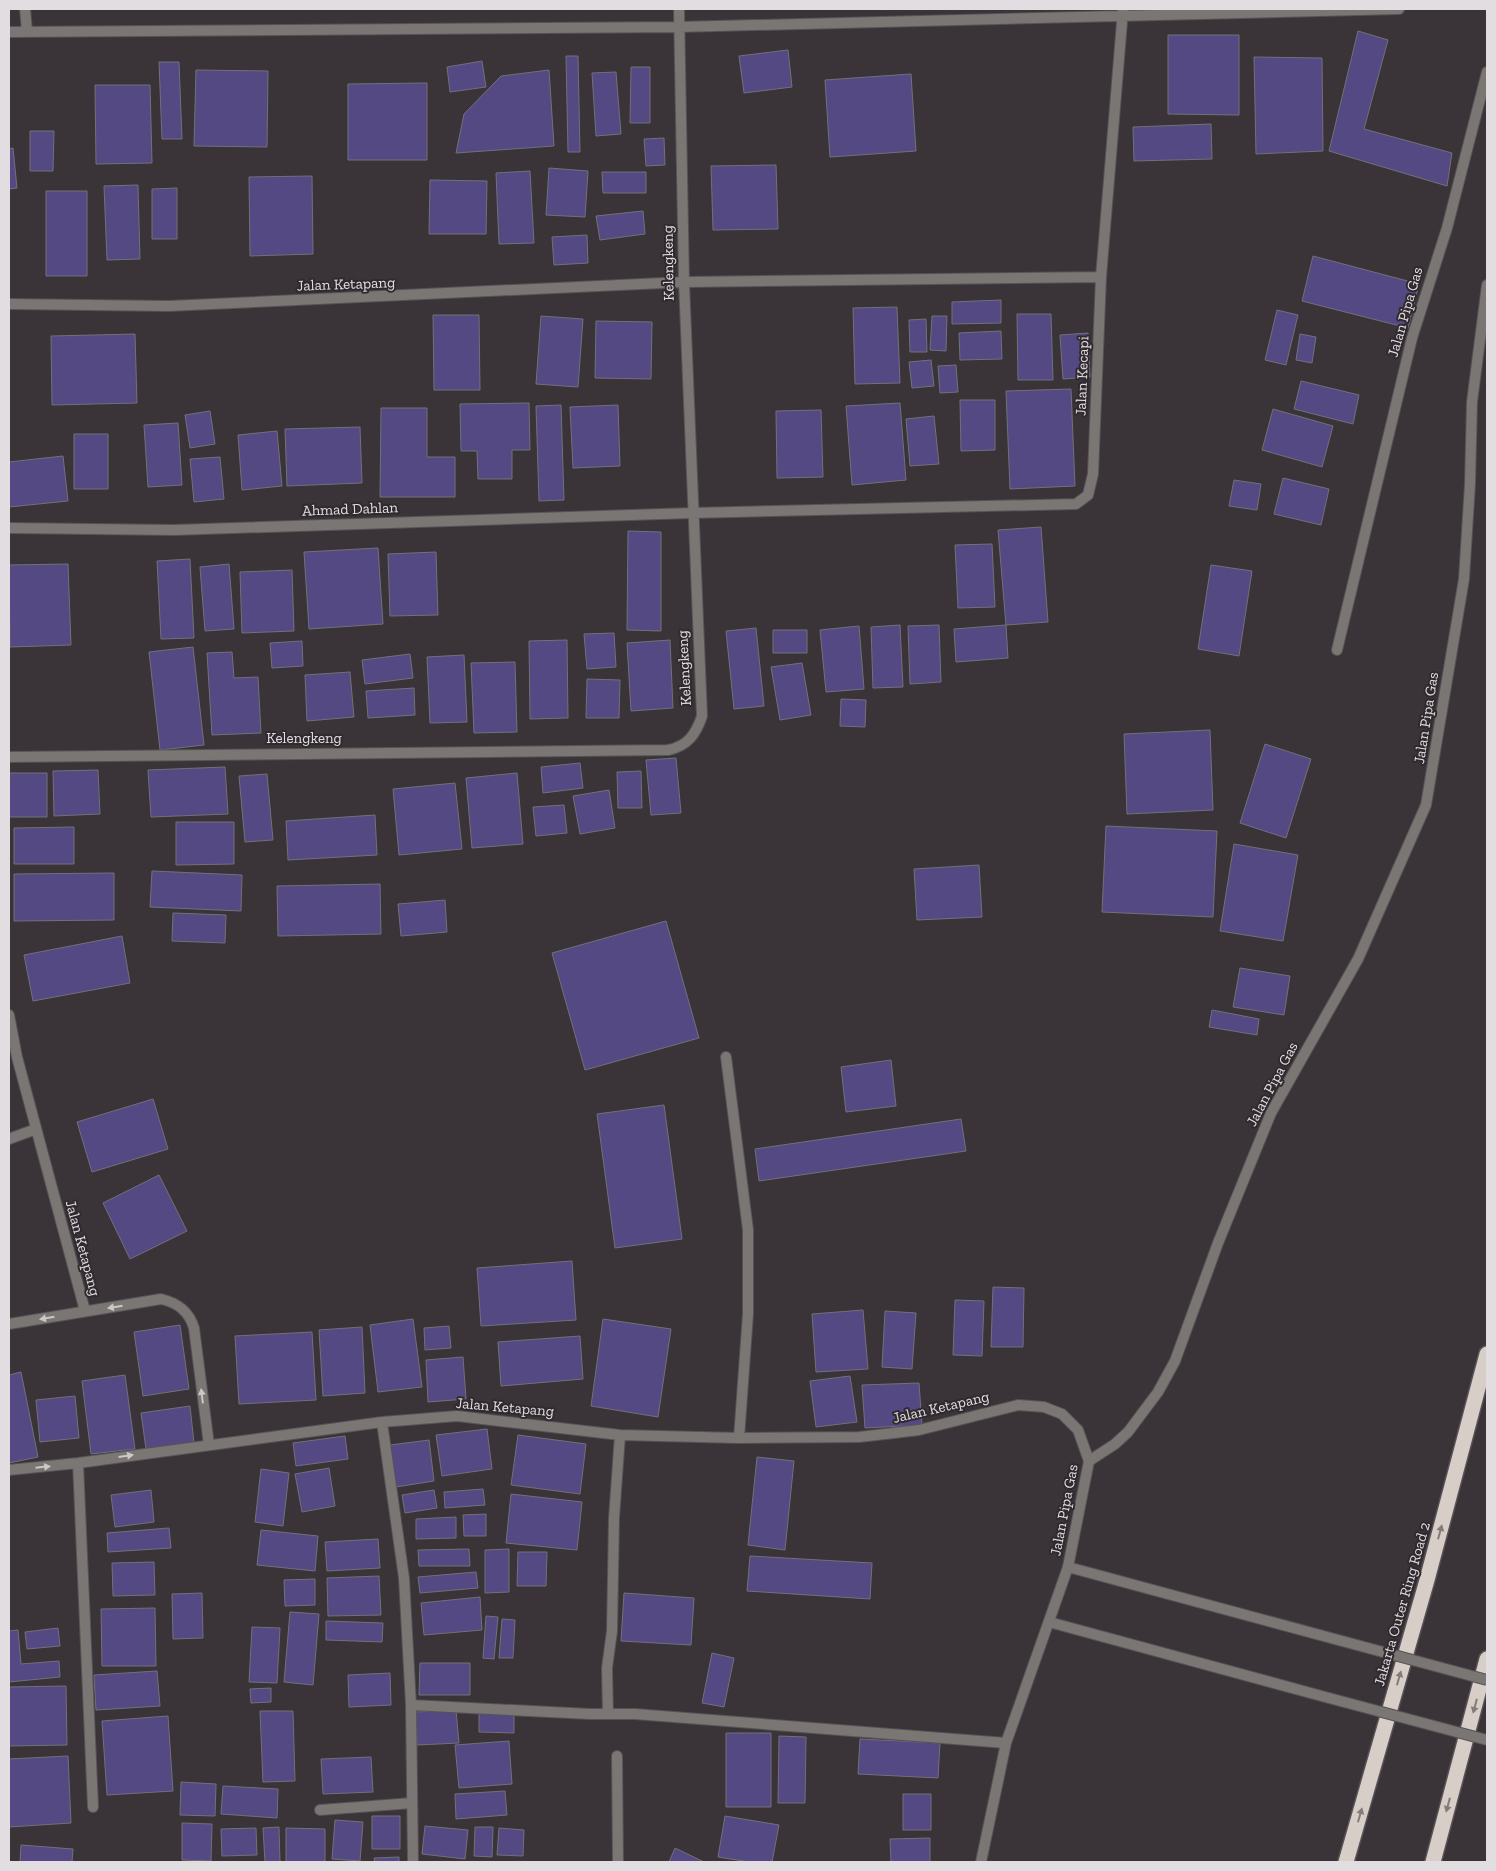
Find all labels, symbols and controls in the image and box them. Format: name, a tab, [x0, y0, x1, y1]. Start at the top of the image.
street label: Kelengkeng	[658, 225, 678, 301]
street label: Jalan Pipa Gas	[1384, 265, 1426, 359]
street label: Jalan Ketapang	[297, 273, 395, 295]
street label: Jalan Kecapi	[1072, 336, 1092, 416]
street label: Ahmad Dahlan	[302, 498, 399, 520]
street label: Kelengkeng	[673, 630, 695, 706]
street label: Jalan Pipa Gas	[1410, 671, 1442, 765]
street label: Kelengkeng	[266, 729, 342, 747]
street label: Jalan Pipa Gas	[1242, 1039, 1302, 1129]
street label: Jalan Ketapang	[62, 1198, 104, 1298]
one-way arrow	[107, 1303, 123, 1311]
one-way arrow	[38, 1314, 54, 1322]
street label: Jalan Ketapang	[891, 1387, 991, 1427]
one-way arrow	[198, 1388, 206, 1404]
street label: Jalan Ketapang	[455, 1394, 555, 1420]
one-way arrow	[118, 1452, 134, 1460]
one-way arrow	[35, 1462, 51, 1470]
street label: Jalan Pipa Gas	[1046, 1463, 1082, 1557]
street label: Jakarta Outer Ring Road 2	[1370, 1520, 1434, 1688]
one-way arrow	[1436, 1525, 1444, 1540]
one-way arrow	[1396, 1670, 1404, 1685]
one-way arrow	[1470, 1698, 1478, 1713]
one-way arrow	[1444, 1798, 1452, 1813]
one-way arrow	[1356, 1808, 1364, 1823]

